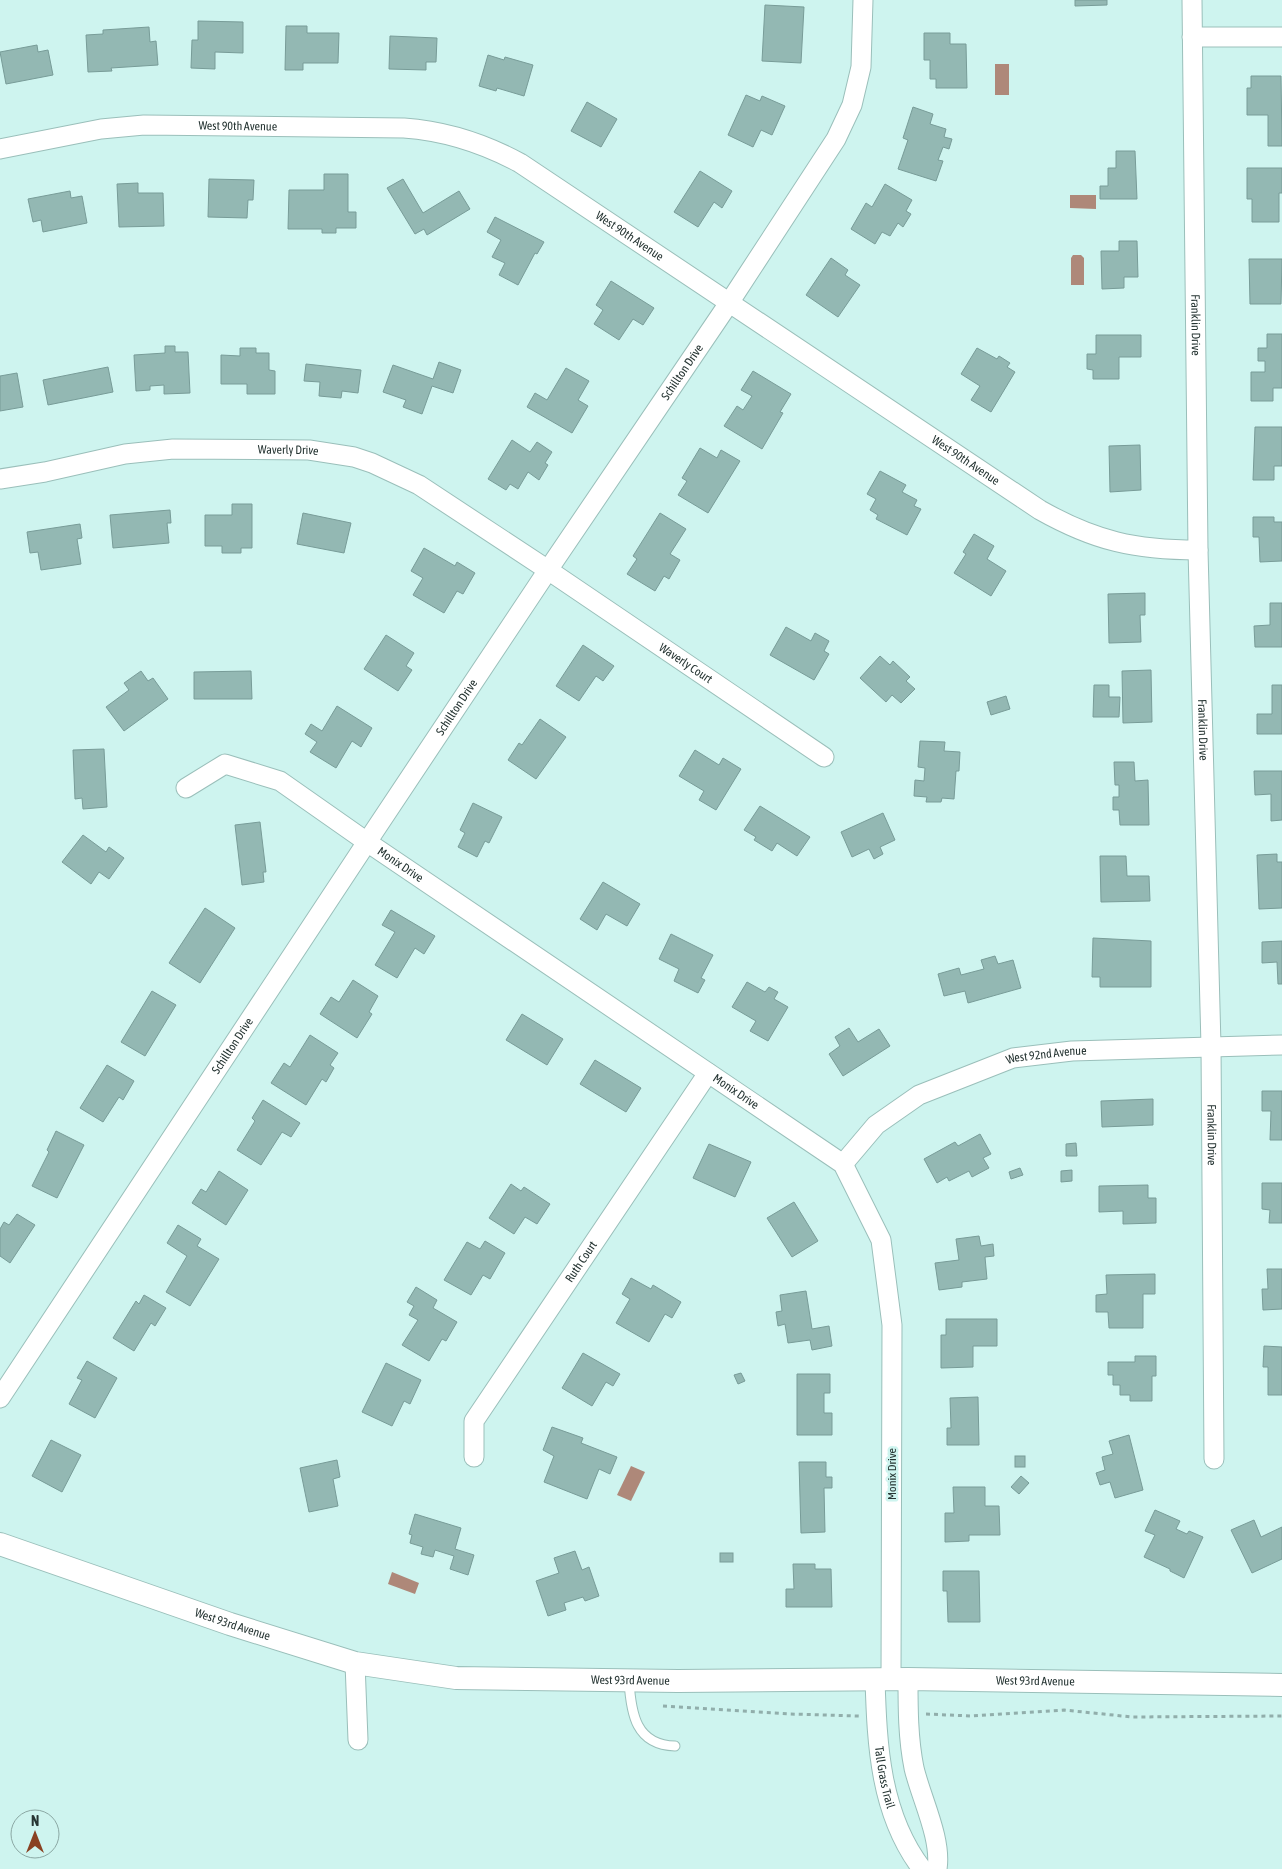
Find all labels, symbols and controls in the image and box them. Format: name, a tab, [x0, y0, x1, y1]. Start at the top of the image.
street label: West 90th Avenue	[198, 119, 277, 134]
street label: West 90th Avenue	[593, 208, 666, 264]
street label: Franklin Drive	[1188, 294, 1203, 356]
street label: Schillton Drive	[658, 342, 706, 403]
street label: West 90th Avenue	[929, 433, 1002, 488]
street label: Waverly Drive	[258, 443, 320, 458]
street label: Waverly Court	[656, 640, 715, 687]
street label: Schillton Drive	[433, 677, 480, 738]
street label: Franklin Drive	[1195, 699, 1211, 761]
street label: Monix Drive	[375, 844, 426, 885]
street label: Schillton Drive	[209, 1015, 256, 1076]
street label: West 92nd Avenue	[1004, 1044, 1087, 1067]
street label: Monix Drive	[710, 1071, 761, 1112]
street label: Franklin Drive	[1204, 1104, 1219, 1166]
street label: Ruth Court	[562, 1238, 600, 1285]
street label: Monix Drive	[885, 1448, 899, 1500]
street label: West 93rd Avenue	[193, 1605, 272, 1643]
street label: West 93rd Avenue	[591, 1673, 670, 1688]
street label: West 93rd Avenue	[996, 1673, 1075, 1689]
street label: Tall Grass Trail	[872, 1746, 898, 1811]
north arrow	[10, 1809, 60, 1859]
text: N	[31, 1813, 39, 1829]

